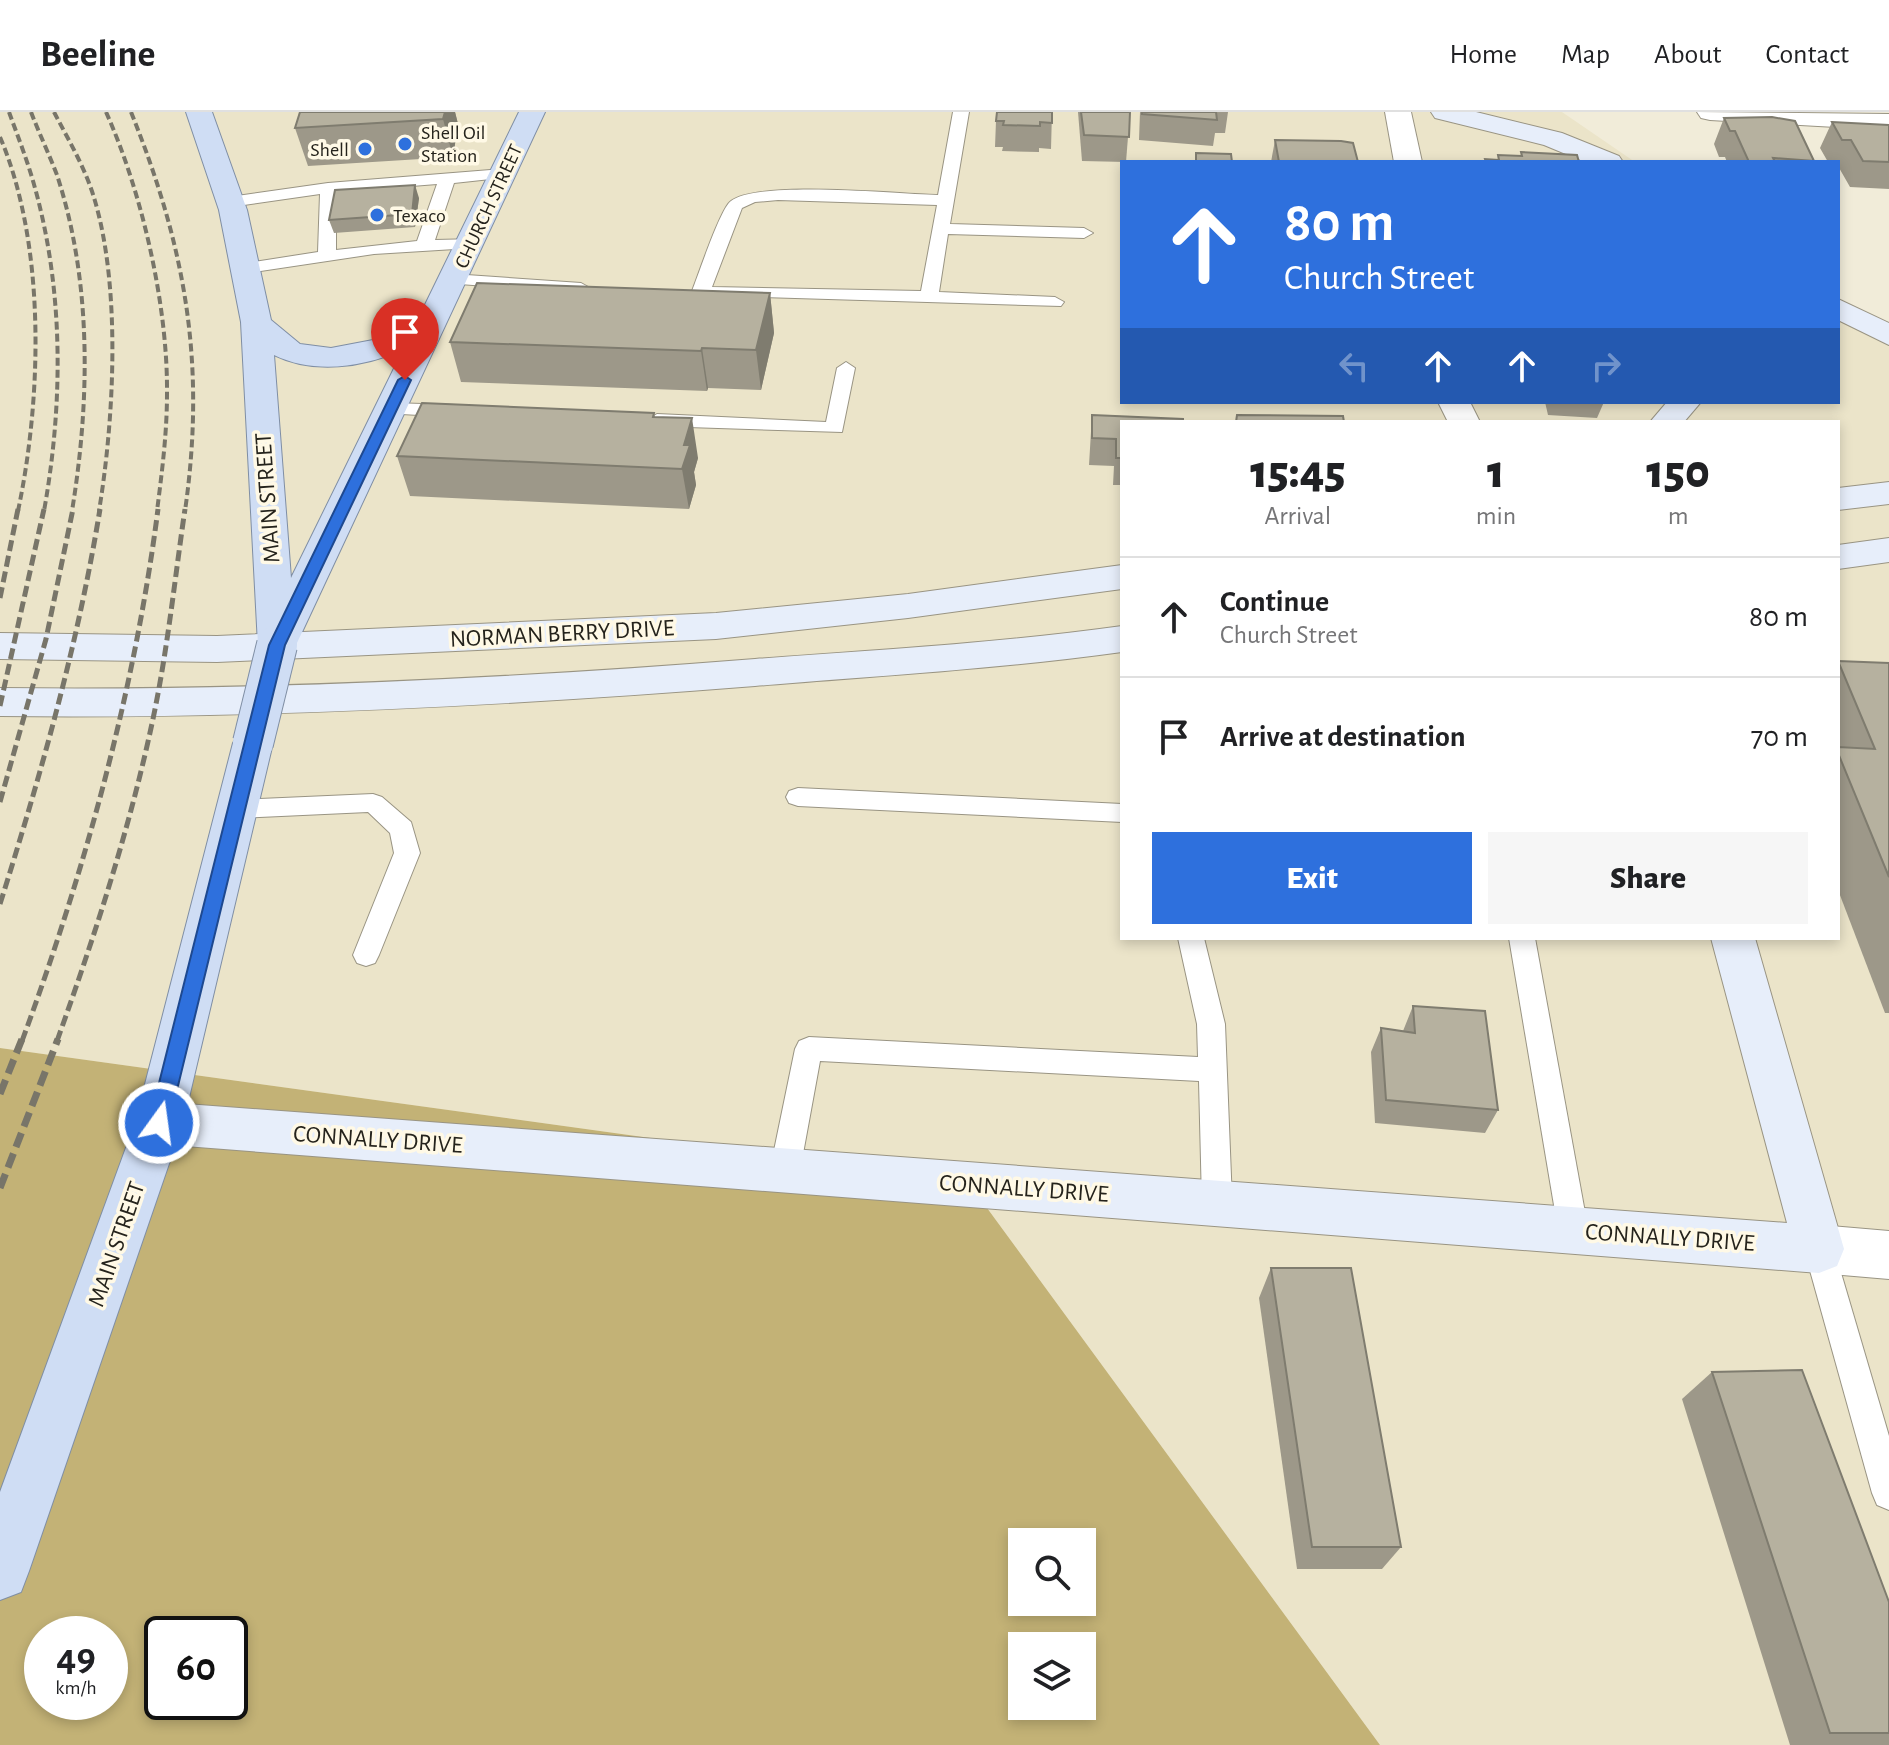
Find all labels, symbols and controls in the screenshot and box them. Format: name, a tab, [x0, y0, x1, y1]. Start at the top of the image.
text: Beeline	[40, 36, 155, 74]
text: Home	[1450, 41, 1517, 69]
text: Map	[1561, 41, 1610, 69]
text: About	[1654, 41, 1722, 69]
text: Contact	[1766, 41, 1849, 69]
place label: Shell Oil Station	[421, 123, 486, 166]
marker: Shell Oil Station	[396, 135, 414, 153]
place label: Shell	[310, 140, 349, 160]
marker: Shell	[356, 140, 374, 158]
street label: CHURCH STREET	[452, 141, 526, 271]
icon: ahead	[1152, 192, 1256, 296]
text: 80 m	[1284, 195, 1394, 251]
marker: Texaco	[368, 206, 386, 224]
place label: Texaco	[393, 206, 446, 226]
text: Church Street	[1284, 260, 1474, 296]
pin	[371, 298, 439, 380]
icon: arrive	[383, 310, 427, 354]
icon: left	[1332, 344, 1376, 388]
icon: ahead	[1416, 344, 1460, 388]
icon: ahead	[1500, 344, 1544, 388]
icon: right	[1584, 344, 1628, 388]
street label: MAIN STREET	[251, 432, 285, 564]
text: 15:45	[1250, 449, 1345, 497]
text: 1	[1487, 449, 1505, 497]
text: 150	[1646, 449, 1710, 497]
text: Arrival	[1264, 503, 1331, 529]
text: min	[1476, 503, 1516, 529]
text: m	[1668, 503, 1688, 529]
text: Continue	[1220, 587, 1329, 617]
icon: ahead	[1152, 595, 1196, 639]
text: 80 m	[1749, 602, 1808, 632]
street label: NORMAN BERRY DRIVE	[449, 616, 675, 652]
text: Church Street	[1220, 622, 1357, 648]
icon: arrive	[1152, 715, 1196, 759]
text: Arrive at destination	[1220, 722, 1466, 752]
text: 70 m	[1751, 722, 1808, 752]
button: Exit	[1152, 832, 1472, 924]
button: Share	[1488, 832, 1808, 924]
position arrow	[117, 1081, 201, 1165]
street label: CONNALLY DRIVE	[292, 1122, 464, 1158]
street label: CONNALLY DRIVE	[938, 1171, 1110, 1207]
street label: MAIN STREET	[84, 1178, 150, 1310]
street label: CONNALLY DRIVE	[1584, 1220, 1756, 1256]
map controls	[1008, 1528, 1096, 1720]
button: search	[1008, 1528, 1096, 1616]
speed limit sign: 60	[144, 1616, 248, 1720]
button: layers	[1008, 1632, 1096, 1720]
text: 49	[56, 1638, 96, 1678]
text: km/h	[55, 1678, 97, 1698]

